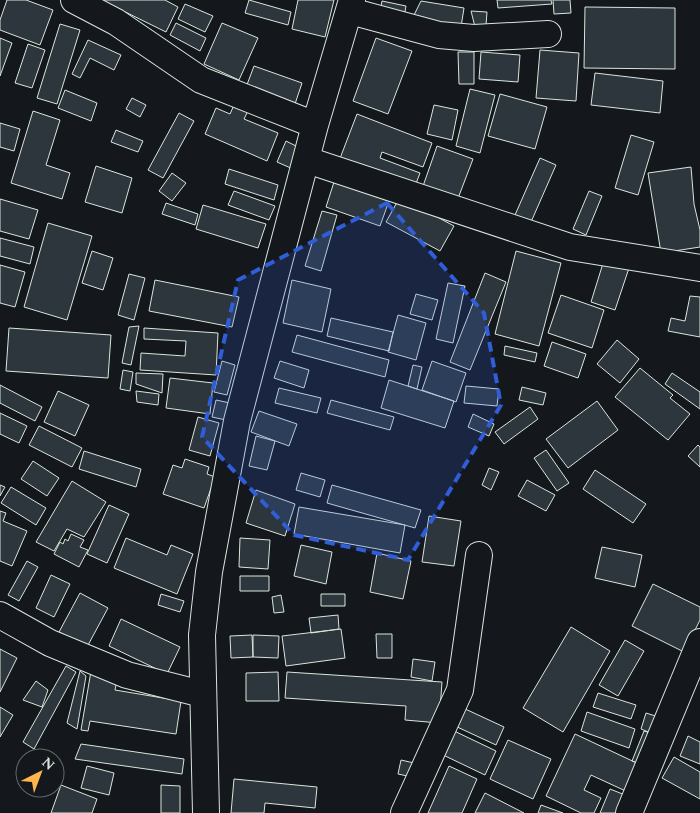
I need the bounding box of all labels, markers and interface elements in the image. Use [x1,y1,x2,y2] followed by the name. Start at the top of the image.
[15,748,65,798] north arrow
[37,752,60,775] text: N

